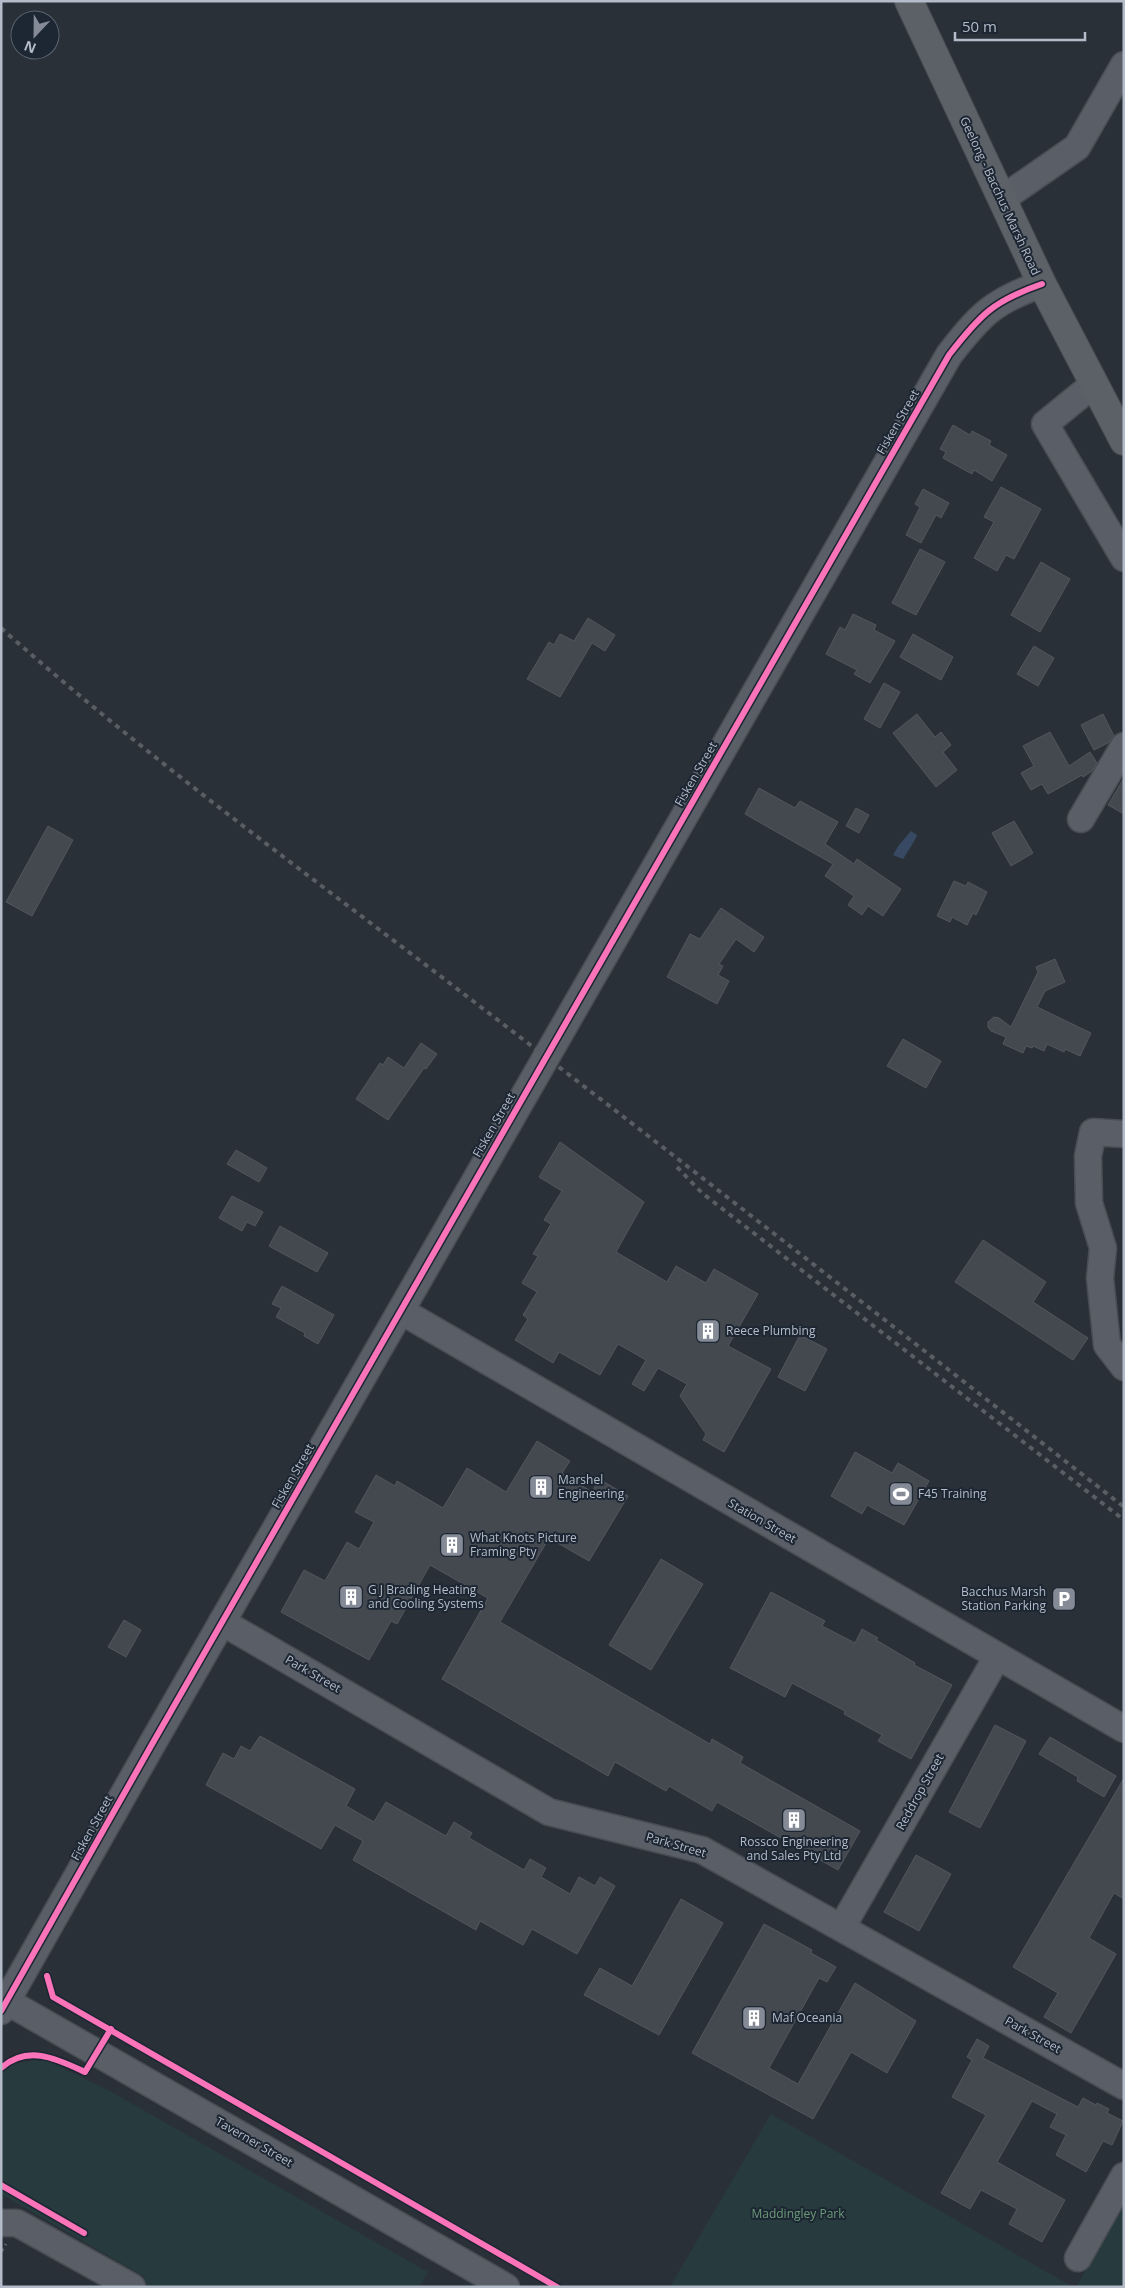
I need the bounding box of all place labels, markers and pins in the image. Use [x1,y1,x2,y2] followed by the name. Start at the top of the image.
[695,1318,721,1344] building icon: Reece Plumbing
[726,1322,816,1339] place label: Reece Plumbing
[558,1471,625,1502] place label: Marshel Engineering
[528,1474,554,1500] building icon: Marshel Engineering
[888,1481,914,1507] sports icon: F45 Training
[918,1485,987,1502] place label: F45 Training
[470,1529,577,1560] place label: What Knots Picture Framing Pty
[439,1532,465,1558] building icon: What Knots Picture Framing Pty
[368,1581,484,1612] place label: G J Brading Heating and Cooling Systems
[961,1583,1046,1614] place label: Bacchus Marsh Station Parking
[338,1584,364,1610] building icon: G J Brading Heating and Cooling Systems
[1051,1586,1077,1612] parking icon: Bacchus Marsh Station Parking
[781,1807,807,1833] building icon: Rossco Engineering and Sales Pty Ltd
[740,1833,849,1864] place label: Rossco Engineering and Sales Pty Ltd
[741,2005,767,2031] building icon: Maf Oceania
[772,2009,842,2026] place label: Maf Oceania

